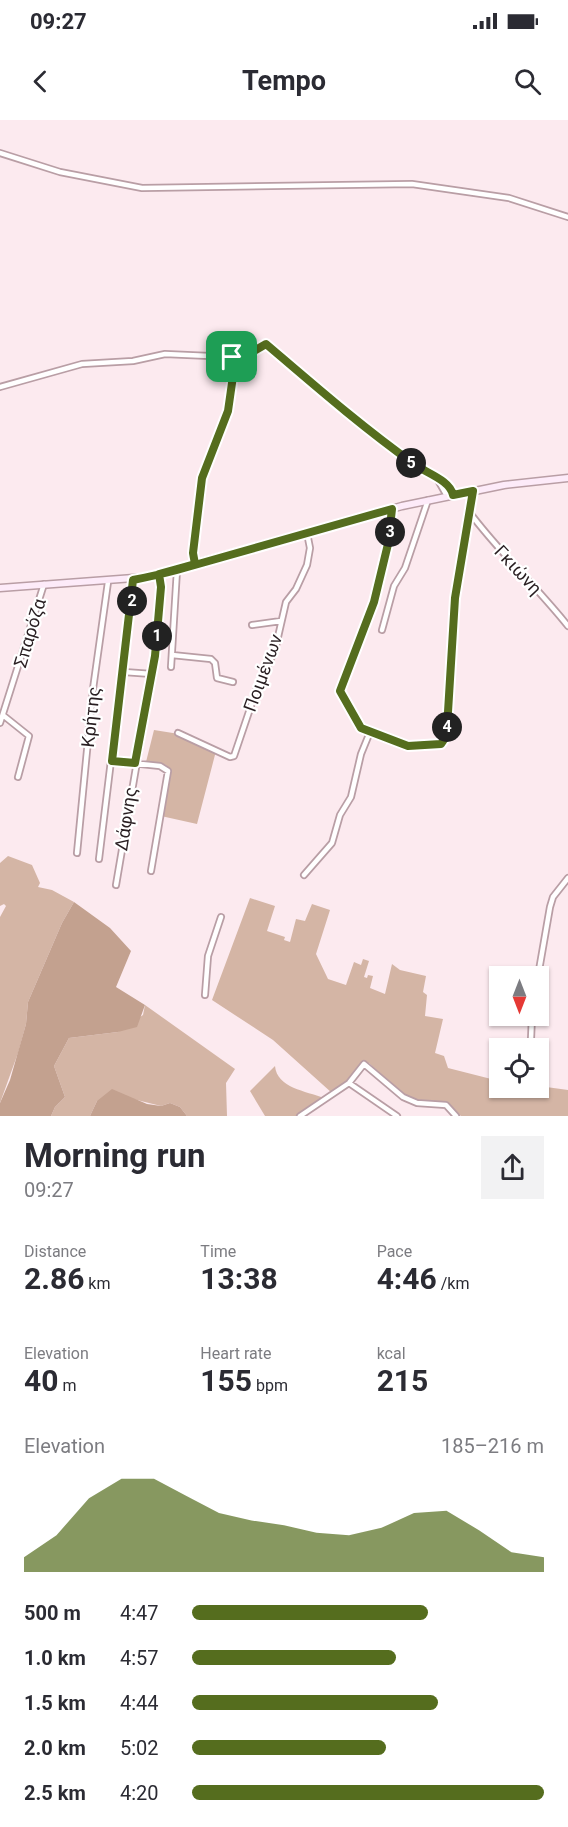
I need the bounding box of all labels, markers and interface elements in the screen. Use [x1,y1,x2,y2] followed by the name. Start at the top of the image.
[30,9,87,34] text: 09:27
[24,65,57,98] icon: back
[242,65,326,97] text: Tempo
[511,65,544,98] icon: search
[206,331,257,382] pin
[215,340,248,373] icon: arrive
[396,448,426,478] pin: 5
[406,453,416,472] text: 5
[375,517,405,547] pin: 3
[385,522,395,541] text: 3
[490,541,546,599] street label: Γκιώνη
[117,586,147,616] pin: 2
[127,591,137,610] text: 2
[9,595,50,670] street label: Σπαρόζα
[142,621,172,651] pin: 1
[152,626,162,645] text: 1
[239,631,286,714] street label: Ποιμένων
[77,686,104,748] street label: Κρήτης
[432,712,462,742] pin: 4
[442,717,452,736] text: 4
[110,786,141,852] street label: Δάφνης
[489,966,549,1026] north arrow
[489,966,549,1098] map controls
[489,1038,549,1098] button: locate
[24,1136,205,1175] text: Morning run
[481,1136,544,1199] button: share
[24,1178,74,1202] text: 09:27
[24,1242,86,1261] text: Distance
[200,1242,236,1261] text: Time
[377,1242,412,1261] text: Pace
[24,1261,84,1296] text: 2.86
[200,1261,278,1296] text: 13:38
[377,1261,437,1296] text: 4:46
[84,1274,110,1293] text: km
[437,1274,469,1293] text: /km
[24,1344,89,1363] text: Elevation
[200,1344,271,1363] text: Heart rate
[377,1344,406,1363] text: kcal
[24,1363,58,1398] text: 40
[200,1363,252,1398] text: 155
[377,1363,428,1398] text: 215
[58,1376,76,1395] text: m
[252,1376,288,1395] text: bpm
[24,1434,105,1458] text: Elevation
[441,1434,544,1458] text: 185–216 m
[24,1601,81,1625] text: 500 m
[120,1601,159,1625] text: 4:47
[24,1646,86,1670] text: 1.0 km
[120,1646,159,1670] text: 4:57
[24,1691,86,1715] text: 1.5 km
[120,1691,159,1715] text: 4:44
[24,1736,86,1760] text: 2.0 km
[120,1736,159,1760] text: 5:02
[24,1781,86,1805] text: 2.5 km
[120,1781,159,1805] text: 4:20

